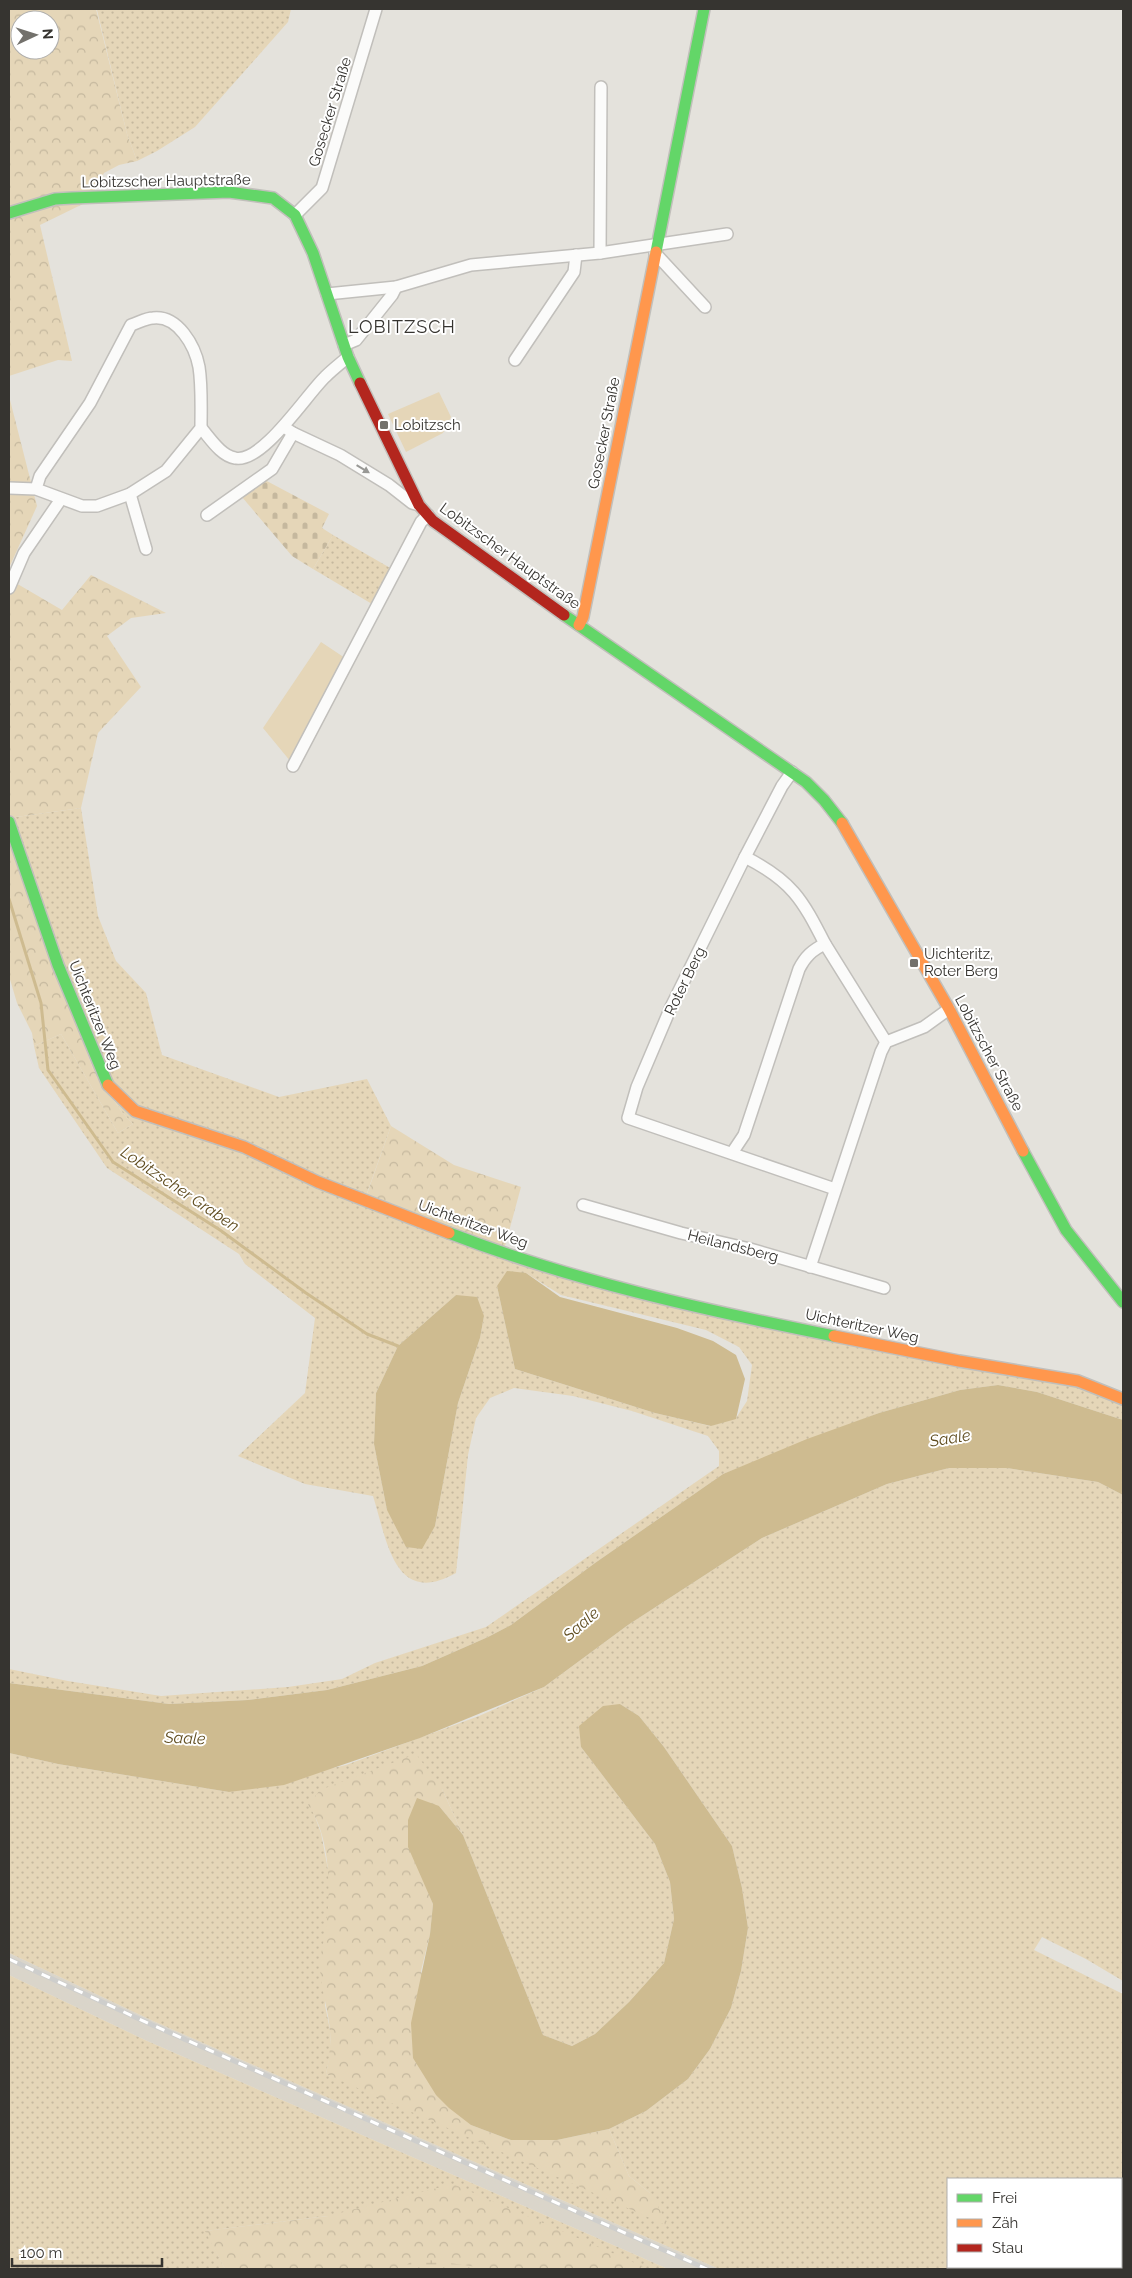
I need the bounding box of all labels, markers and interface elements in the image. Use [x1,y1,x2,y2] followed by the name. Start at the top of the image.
[10,10,60,60] north arrow
[40,28,56,40] text: N
[305,55,355,169] street label: Gosecker Straße
[81,171,251,191] street label: Lobitzscher Hauptstraße
[348,316,456,337] district label: LOBITZSCH
[584,375,624,490] street label: Gosecker Straße
[394,416,461,434] place label: Lobitzsch
[378,419,390,431] marker: Lobitzsch
[356,464,369,473] one-way arrow
[436,499,584,613] street label: Lobitzscher Hauptstraße
[661,944,709,1018] street label: Roter Berg
[924,945,998,980] place label: Uichteritz, Roter Berg
[908,957,920,969] marker: Uichteritz, Roter Berg
[65,958,125,1072] street label: Uichteritzer Weg
[951,992,1027,1114] street label: Lobitzscher Straße
[117,1142,243,1236] water label: Lobitzscher Graben
[416,1196,530,1252] street label: Uichteritzer Weg
[686,1226,780,1266] street label: Heilandsberg
[804,1305,920,1347] street label: Uichteritzer Weg
[927,1425,972,1451] water label: Saale
[558,1603,603,1645] water label: Saale
[163,1728,206,1748] water label: Saale
[947,2178,1122,2268] legend
[992,2189,1017,2207] text: Frei
[992,2214,1018,2232] text: Zäh
[12,2236,162,2268] scale bar
[992,2239,1023,2257] text: Stau
[20,2244,62,2262] text: 100 m

